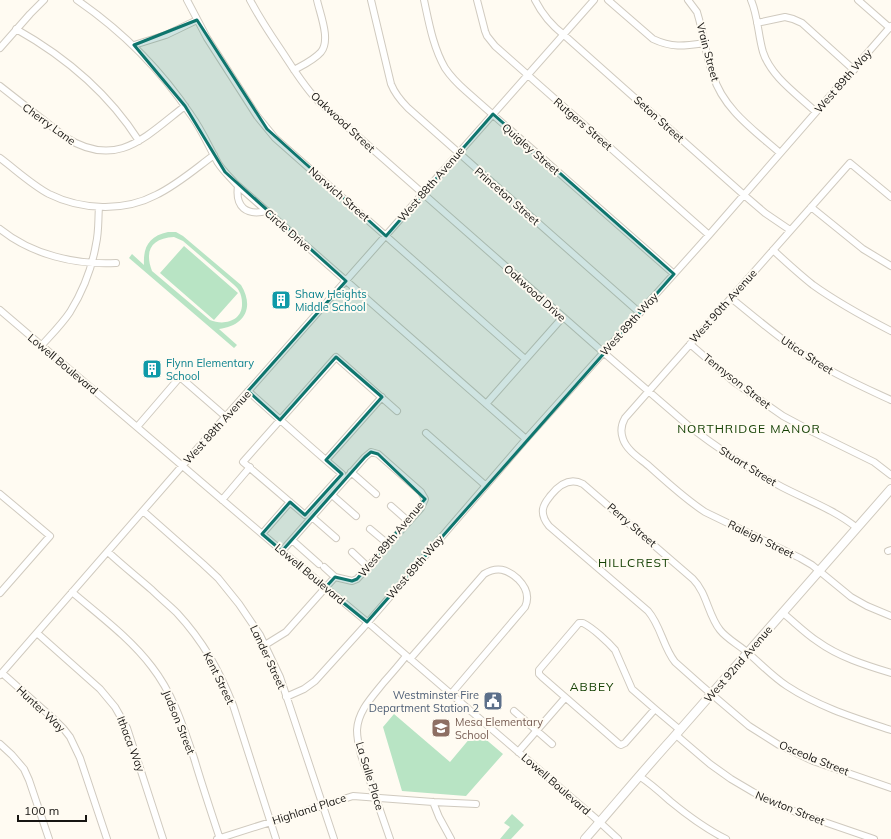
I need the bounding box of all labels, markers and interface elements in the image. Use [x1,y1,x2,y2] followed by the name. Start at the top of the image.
[693,21,723,83] street label: Vrain Street
[811,46,875,116] street label: West 89th Way
[308,89,378,155] street label: Oakwood Street
[631,93,687,145] street label: Seton Street
[551,95,615,153] street label: Rutgers Street
[20,100,78,148] street label: Cherry Lane
[499,120,563,178] street label: Quigley Street
[395,144,467,224] street label: West 88th Avenue
[306,164,372,224] street label: Norwich Street
[472,164,542,228] street label: Princeton Street
[262,206,314,254] street label: Circle Drive
[501,261,569,325] street label: Oakwood Drive
[686,266,760,346] street label: West 90th Avenue
[295,287,367,314] place label: Shaw Heights Middle School
[270,289,292,311] building icon: Shaw Heights Middle School
[597,289,661,358] street label: West 89th Way
[25,331,101,397] street label: Lowell Boulevard
[778,333,836,377] street label: Utica Street
[700,350,774,412] street label: Tennyson Street
[166,356,254,383] place label: Flynn Elementary School
[141,358,163,380] building icon: Flynn Elementary School
[180,387,254,467] street label: West 88th Avenue
[677,421,821,436] district label: NORTHRIDGE MANOR
[717,443,779,489] street label: Stuart Street
[355,498,427,580] street label: West 89th Avenue
[605,500,659,550] street label: Perry Street
[726,517,796,561] street label: Raleigh Street
[383,532,447,602] street label: West 89th Way
[272,541,348,607] street label: Lowell Boulevard
[598,555,670,570] district label: HILLCREST
[247,623,289,691] street label: Lander Street
[701,623,775,705] street label: West 92nd Avenue
[200,650,238,707] street label: Kent Street
[570,679,614,694] district label: ABBEY
[14,683,69,735] street label: Hunter Way
[160,688,198,756] street label: Judson Street
[369,688,479,715] place label: Westminster Fire Department Station 2
[482,690,504,712] public building icon: Westminster Fire Department Station 2
[114,714,148,774] street label: Ithaca Way
[455,715,543,742] place label: Mesa Elementary School
[430,717,452,739] school or university icon: Mesa Elementary School
[777,738,851,778] street label: Osceola Street
[353,740,387,812] street label: La Salle Place
[519,750,593,818] street label: Lowell Boulevard
[753,788,827,828] street label: Newton Street
[270,790,348,828] street label: Highland Place
[18,797,86,823] scale bar
[24,803,59,818] text: 100 m

